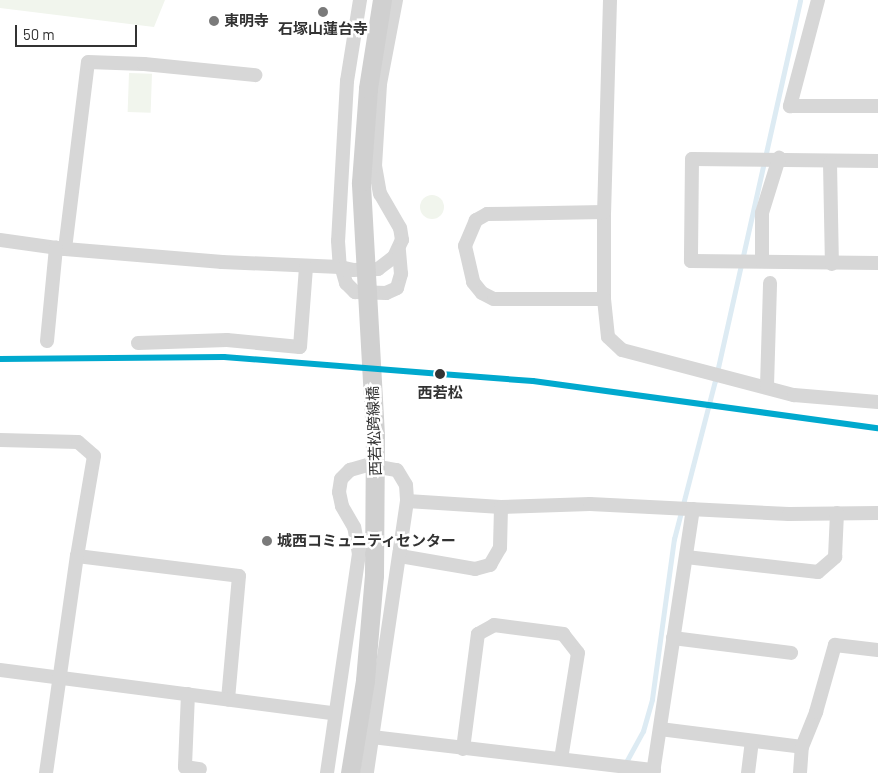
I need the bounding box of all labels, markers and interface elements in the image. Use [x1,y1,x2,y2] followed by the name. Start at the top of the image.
[317,6,329,18] marker: 石塚山蓮台寺
[224,12,269,30] place label: 東明寺
[18,15,140,47] scale bar
[208,15,220,27] marker: 東明寺
[278,20,368,38] place label: 石塚山蓮台寺
[23,25,55,43] text: 50 m
[432,366,448,382] marker: 西若松
[418,384,462,402] place label: 西若松
[363,386,385,476] street label: 西若松跨線橋
[277,532,457,550] place label: 城西コミュニティセンター
[261,535,273,547] marker: 城西コミュニティセンター

